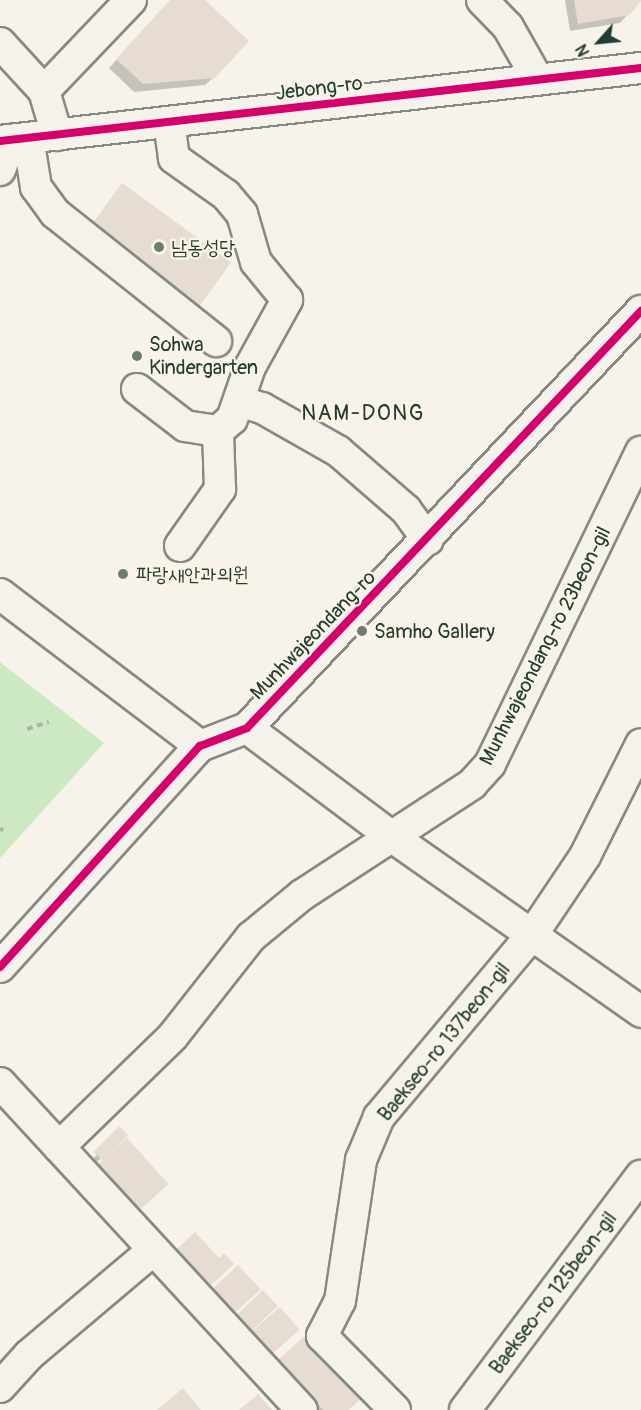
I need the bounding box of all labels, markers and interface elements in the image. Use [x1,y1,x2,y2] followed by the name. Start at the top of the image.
[569,12,629,72] north arrow
[572,41,594,60] text: N
[274,71,364,105] street label: Jebong-ro
[171,235,235,259] place label: 남동성당
[152,240,166,254] marker: 남동성당
[149,332,258,379] place label: Sohwa Kindergarten
[130,349,144,363] marker: Sohwa Kindergarten
[301,401,425,427] district label: NAM-DONG
[474,523,616,769] street label: Munhwajeondang-ro 23beon-gil
[136,562,249,586] place label: 파랑새안과의원
[114,565,132,583] marker: 파랑새안과의원
[245,565,381,705] street label: Munhwajeondang-ro
[374,619,495,643] place label: Samho Gallery
[355,624,369,638] marker: Samho Gallery
[373,958,515,1126] street label: Baekseo-ro 137beon-gil
[484,1207,622,1379] street label: Baekseo-ro 125beon-gil

